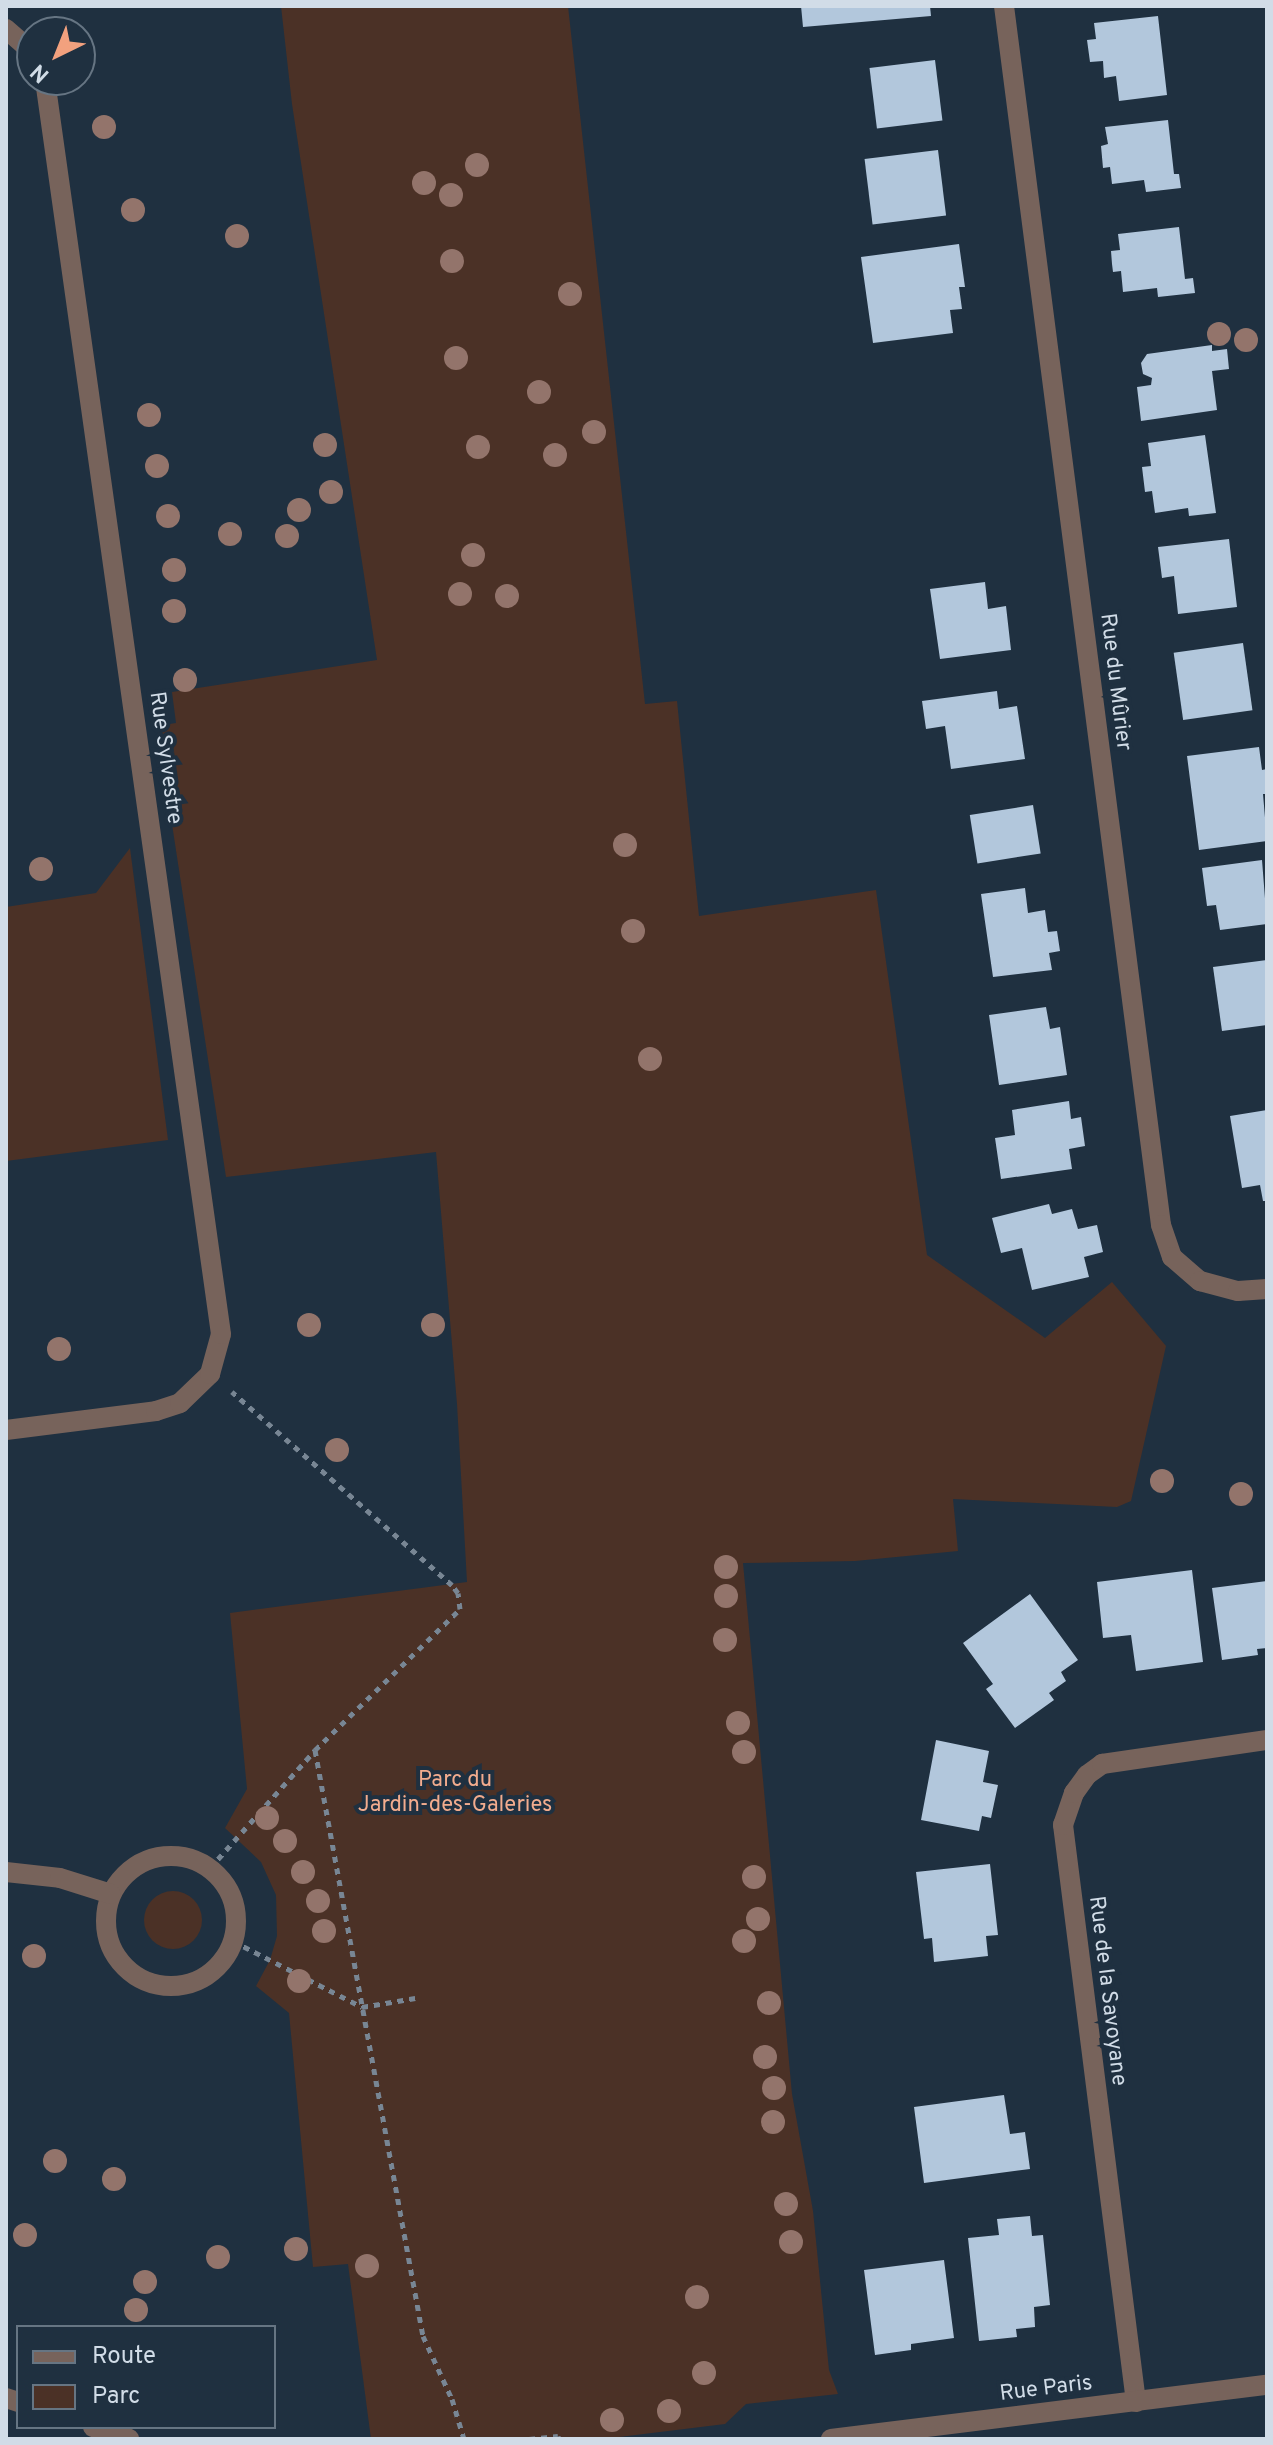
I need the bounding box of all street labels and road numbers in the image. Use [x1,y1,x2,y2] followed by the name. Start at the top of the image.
[1093,612,1137,752] street label: Rue du Mûrier
[143,690,187,826] street label: Rue Sylvestre
[1082,1895,1132,2087] street label: Rue de la Savoyane
[998,2370,1094,2408] street label: Rue Paris

